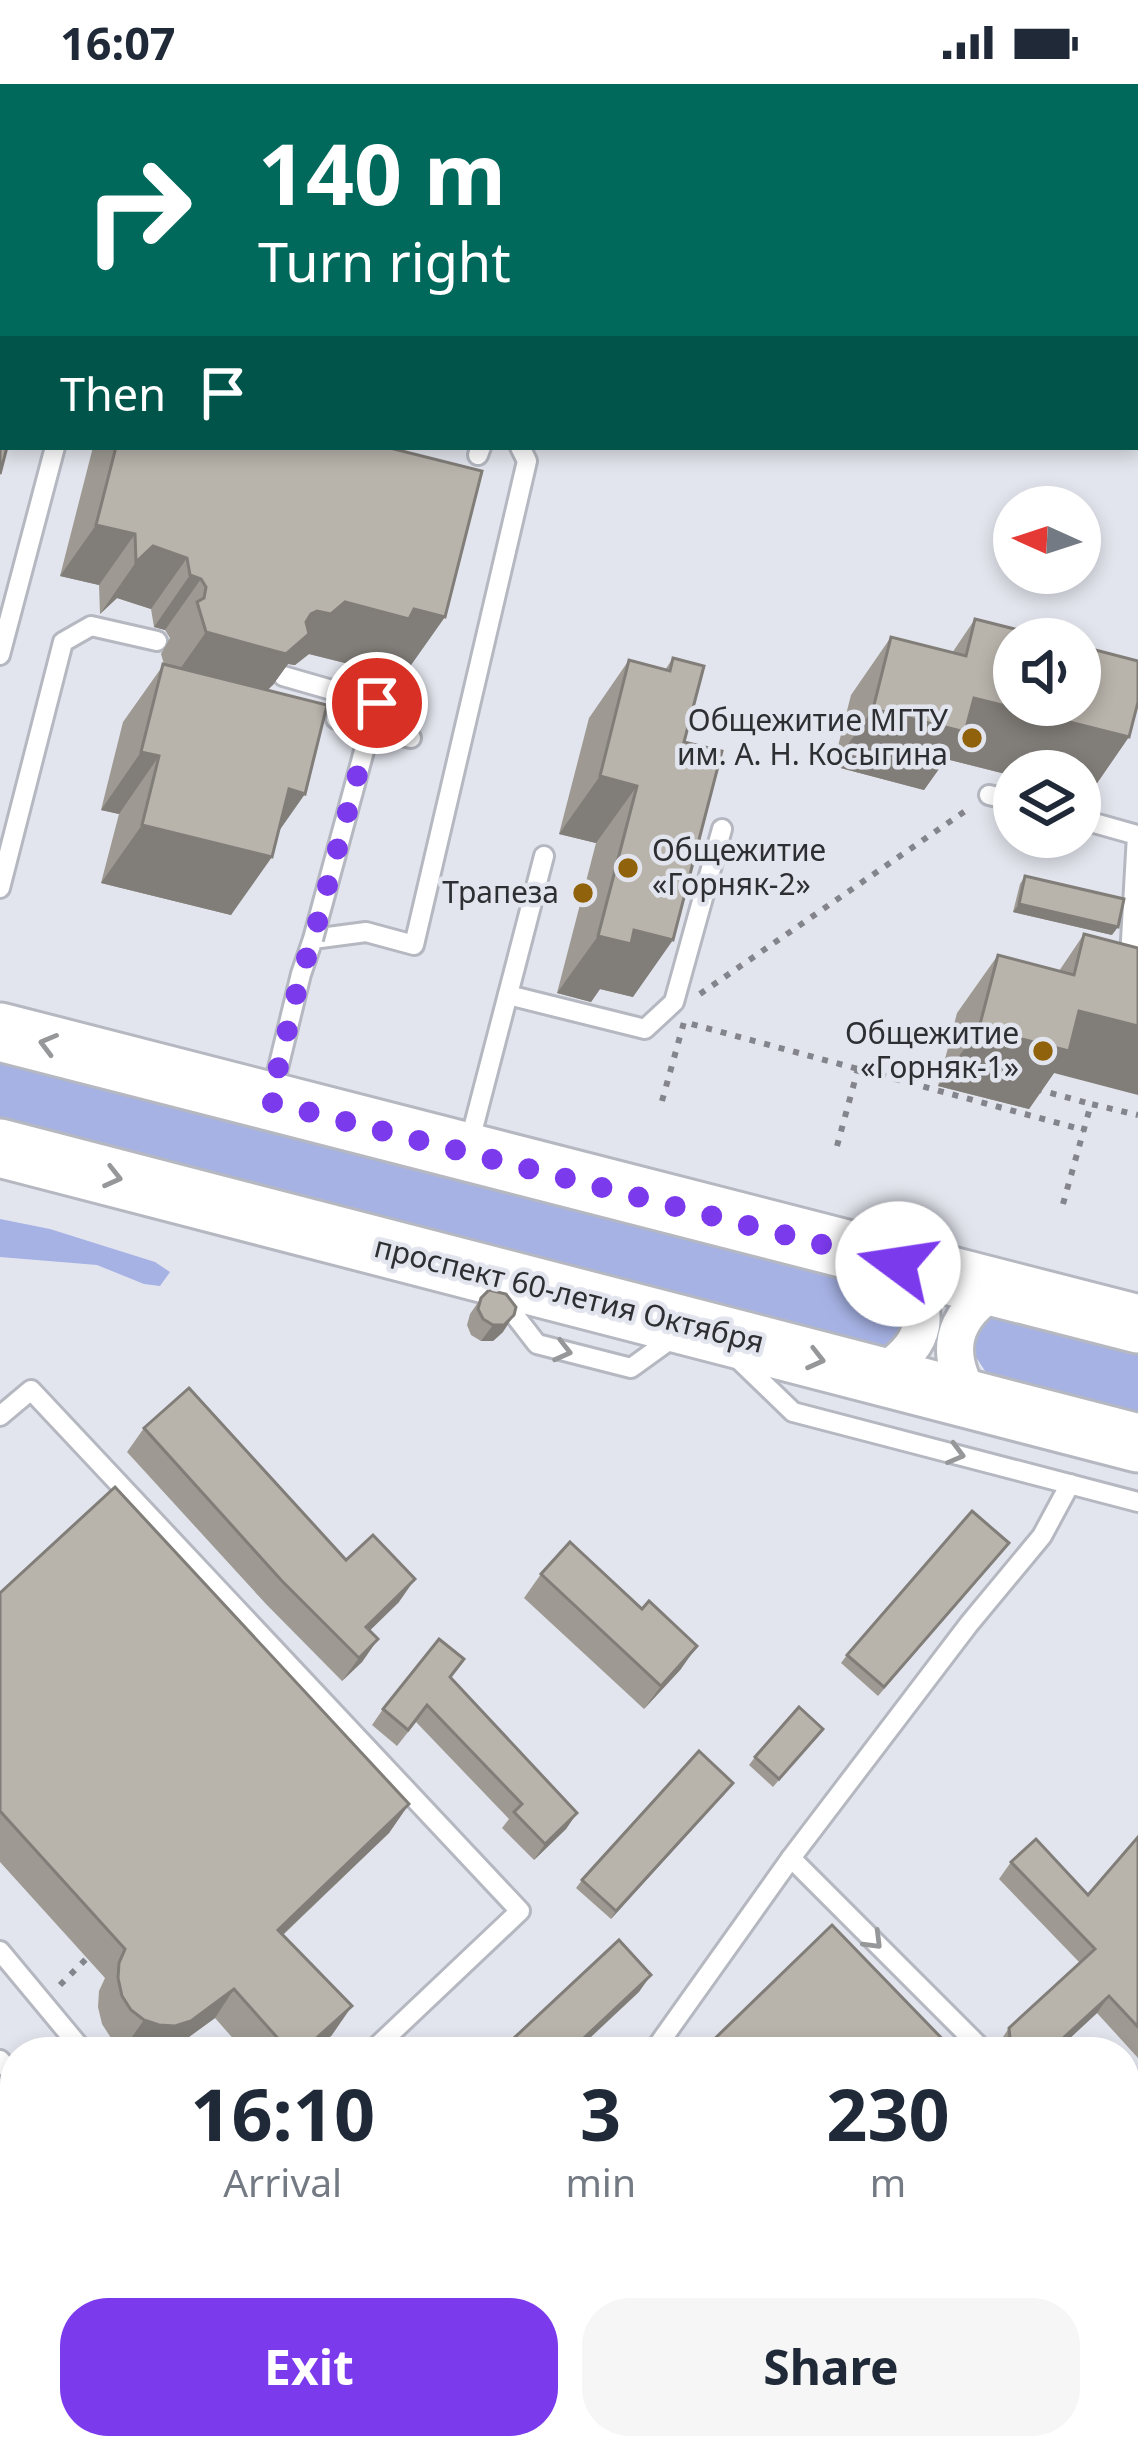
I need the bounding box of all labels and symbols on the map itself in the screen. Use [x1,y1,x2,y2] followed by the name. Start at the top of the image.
[993,486,1101,594] north arrow
[326,652,428,754] pin
[677,699,949,774] place label: Общежитие МГТУ им. А. Н. Косыгина
[959,725,985,751] marker: Общежитие МГТУ им. А. Н. Косыгина
[652,829,826,904] place label: Общежитие «Горняк-2»
[615,855,641,881] marker: Общежитие «Горняк-2»
[442,871,559,912] place label: Трапеза
[570,880,596,906] marker: Трапеза
[845,1012,1019,1087] place label: Общежитие «Горняк-1»
[39,1034,59,1059] one-way arrow
[1030,1038,1056,1064] marker: Общежитие «Горняк-1»
[103,1163,123,1188] one-way arrow
[835,1201,961,1327] position arrow
[370,1225,768,1362] street label: проспект 60-летия Октября
[552,1337,572,1362] one-way arrow
[806,1344,826,1369] one-way arrow
[945,1440,966,1465] one-way arrow
[860,1927,882,1949] one-way arrow

